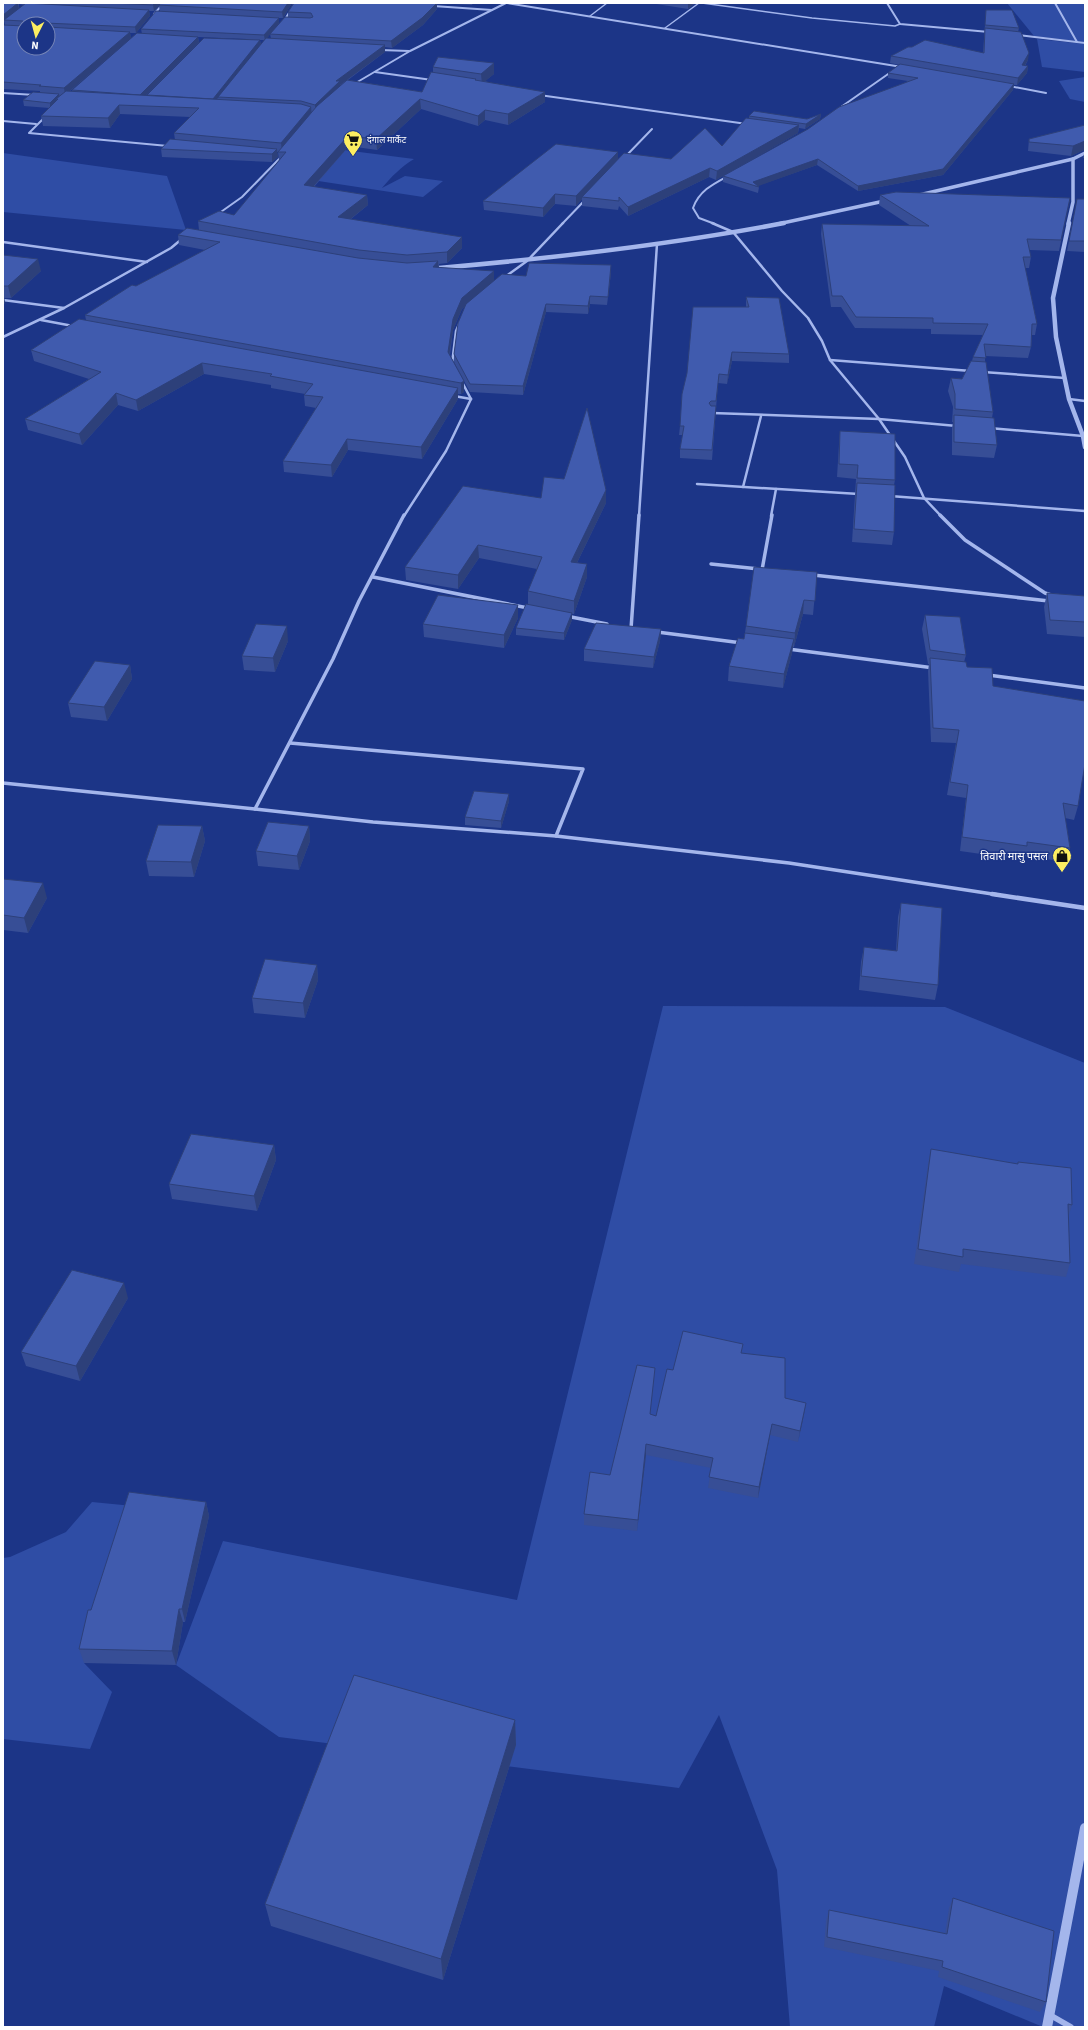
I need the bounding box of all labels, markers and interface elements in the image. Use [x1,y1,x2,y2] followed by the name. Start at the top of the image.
[16,16,56,56] north arrow
[31,38,39,53] text: N
[342,129,364,157] supermarket icon: दंगाल मार्केट
[367,134,407,147] place label: दंगाल मार्केट
[1051,845,1073,873] shop icon: तिवारी मासु पसल
[980,849,1049,864] place label: तिवारी मासु पसल

